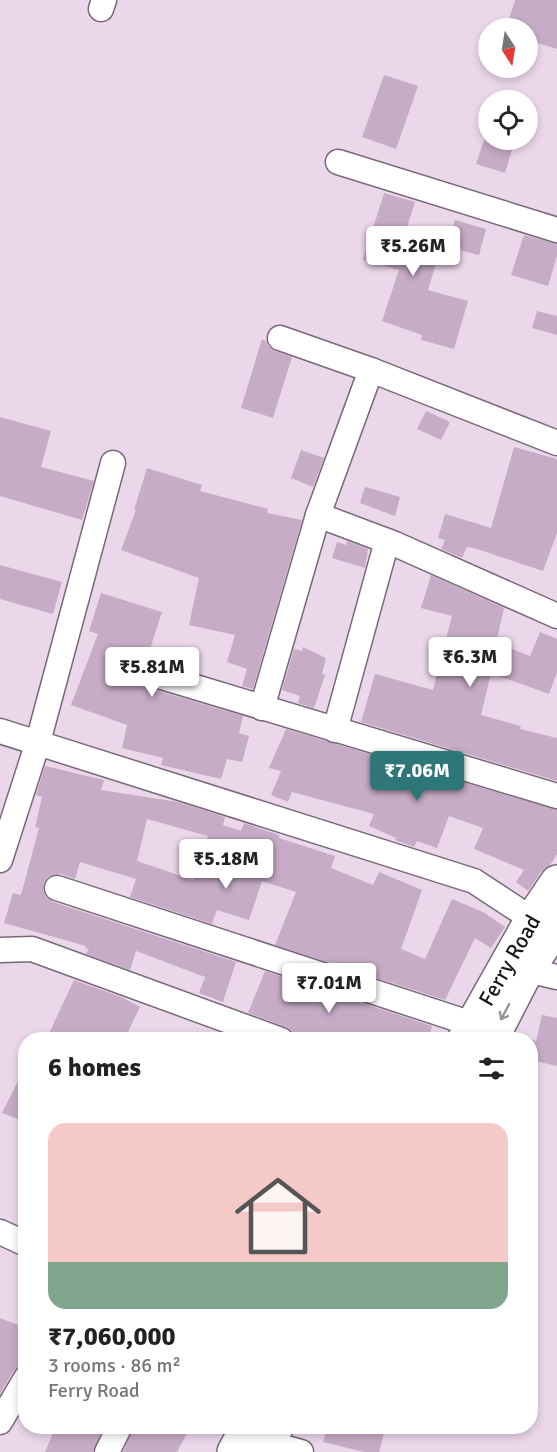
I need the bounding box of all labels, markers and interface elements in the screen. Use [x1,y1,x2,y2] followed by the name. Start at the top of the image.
[478,18,538,78] north arrow
[478,18,538,150] map controls
[478,90,538,150] button: locate
[364,226,462,277] pin: ₹5.26M
[380,233,446,258] text: ₹5.26M
[428,637,512,688] pin: ₹6.3M
[443,644,497,669] text: ₹6.3M
[103,647,201,698] pin: ₹5.81M
[119,654,185,679] text: ₹5.81M
[368,751,466,802] pin: ₹7.06M
[384,758,450,783] text: ₹7.06M
[177,839,275,890] pin: ₹5.18M
[193,846,259,871] text: ₹5.18M
[473,910,546,1011] street label: Ferry Road
[280,963,378,1014] pin: ₹7.01M
[296,970,362,995] text: ₹7.01M
[499,1003,511,1020] one-way arrow
[48,1052,141,1084] text: 6 homes
[475,1052,508,1085] icon: filters
[224,1162,332,1270] icon: home
[48,1321,176,1353] text: ₹7,060,000
[48,1353,181,1378] text: 3 rooms · 86 m²
[48,1378,140,1403] text: Ferry Road

